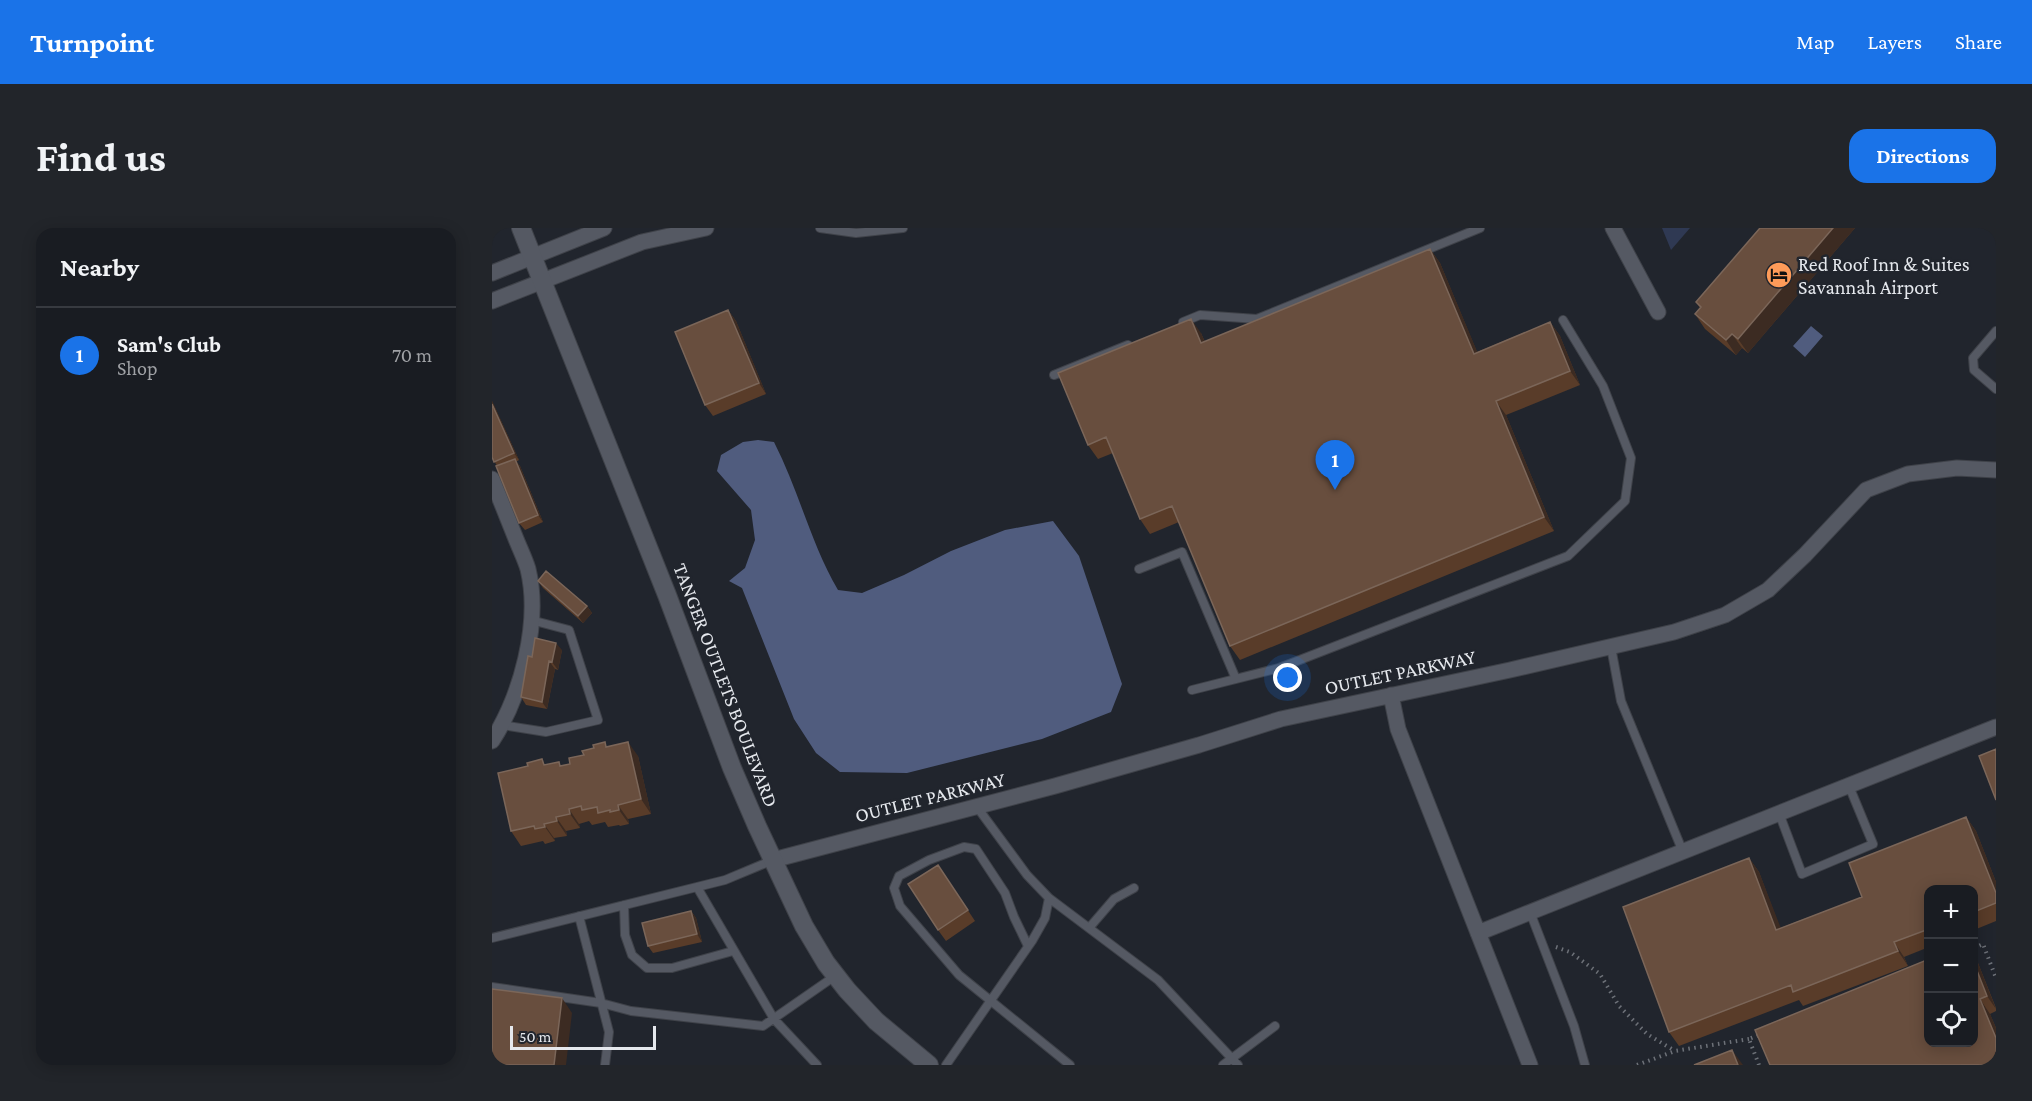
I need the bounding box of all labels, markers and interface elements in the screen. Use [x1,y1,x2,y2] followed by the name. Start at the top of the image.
[30,27,154,58] text: Turnpoint
[1796,30,1835,54] text: Map
[1868,30,1922,54] text: Layers
[1955,30,2002,54] text: Share
[1849,129,1996,183] button: Directions
[36,133,166,180] text: Find us
[60,253,139,282] text: Nearby
[1798,253,1970,299] place label: Red Roof Inn & Suites Savannah Airport
[1764,260,1794,290] hotel icon: Red Roof Inn & Suites Savannah Airport
[117,332,221,357] text: Sam's Club
[76,344,83,366] text: 1
[392,344,432,366] text: 70 m
[117,357,158,379] text: Shop
[1316,440,1354,490] pin: 1
[669,560,783,810] street label: TANGER OUTLETS BOULEVARD
[1322,645,1478,699] street label: OUTLET PARKWAY
[1273,663,1302,692] your location
[853,768,1008,826] street label: OUTLET PARKWAY
[1924,885,1978,1047] map controls
[1924,885,1978,939] button: +
[1924,939,1978,993] button: −
[1924,993,1978,1047] button: locate
[510,1023,656,1050] scale bar
[519,1028,551,1045] text: 50 m

